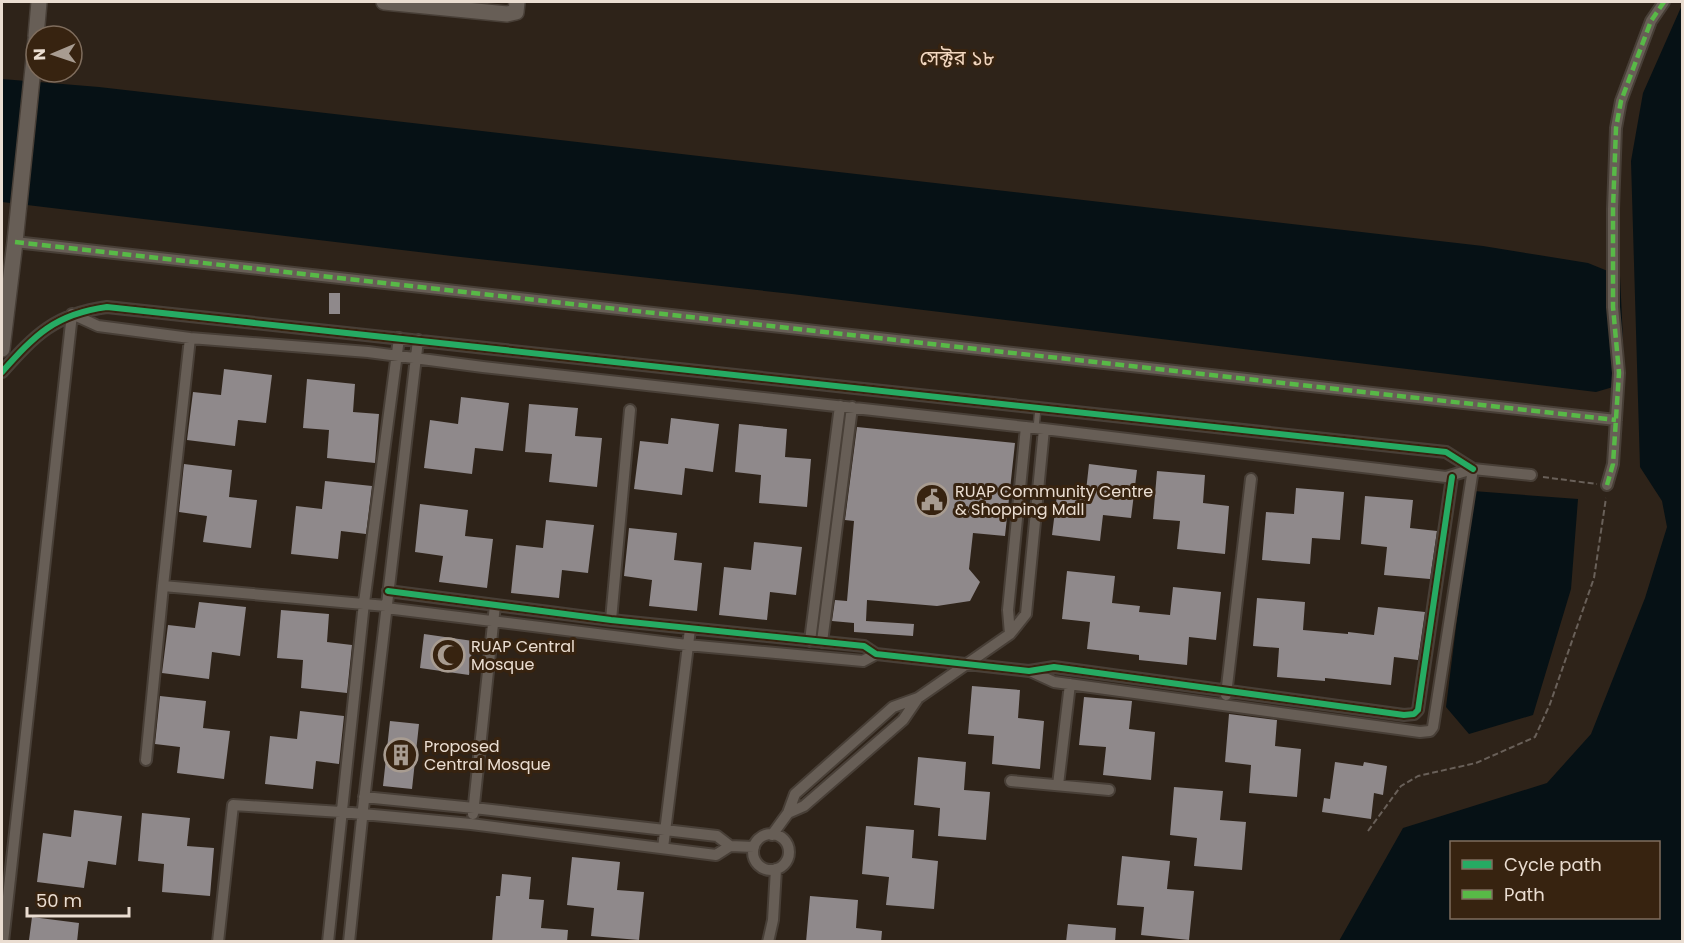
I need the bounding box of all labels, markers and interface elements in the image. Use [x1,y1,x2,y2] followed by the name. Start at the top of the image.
[24,24,84,84] north arrow
[919,44,995,72] district label: সেক্টর ১৮
[28,48,51,61] text: N
[955,480,1153,521] place label: RUAP Community Centre & Shopping Mall
[914,482,950,518] public building icon: RUAP Community Centre & Shopping Mall
[471,635,575,676] place label: RUAP Central Mosque
[430,637,466,673] mosque icon: RUAP Central Mosque
[424,735,551,776] place label: Proposed Central Mosque
[383,737,419,773] building icon: Proposed Central Mosque
[1450,841,1660,919] legend
[1504,852,1602,877] text: Cycle path
[27,880,129,918] scale bar
[1504,882,1545,907] text: Path
[36,888,82,913] text: 50 m

